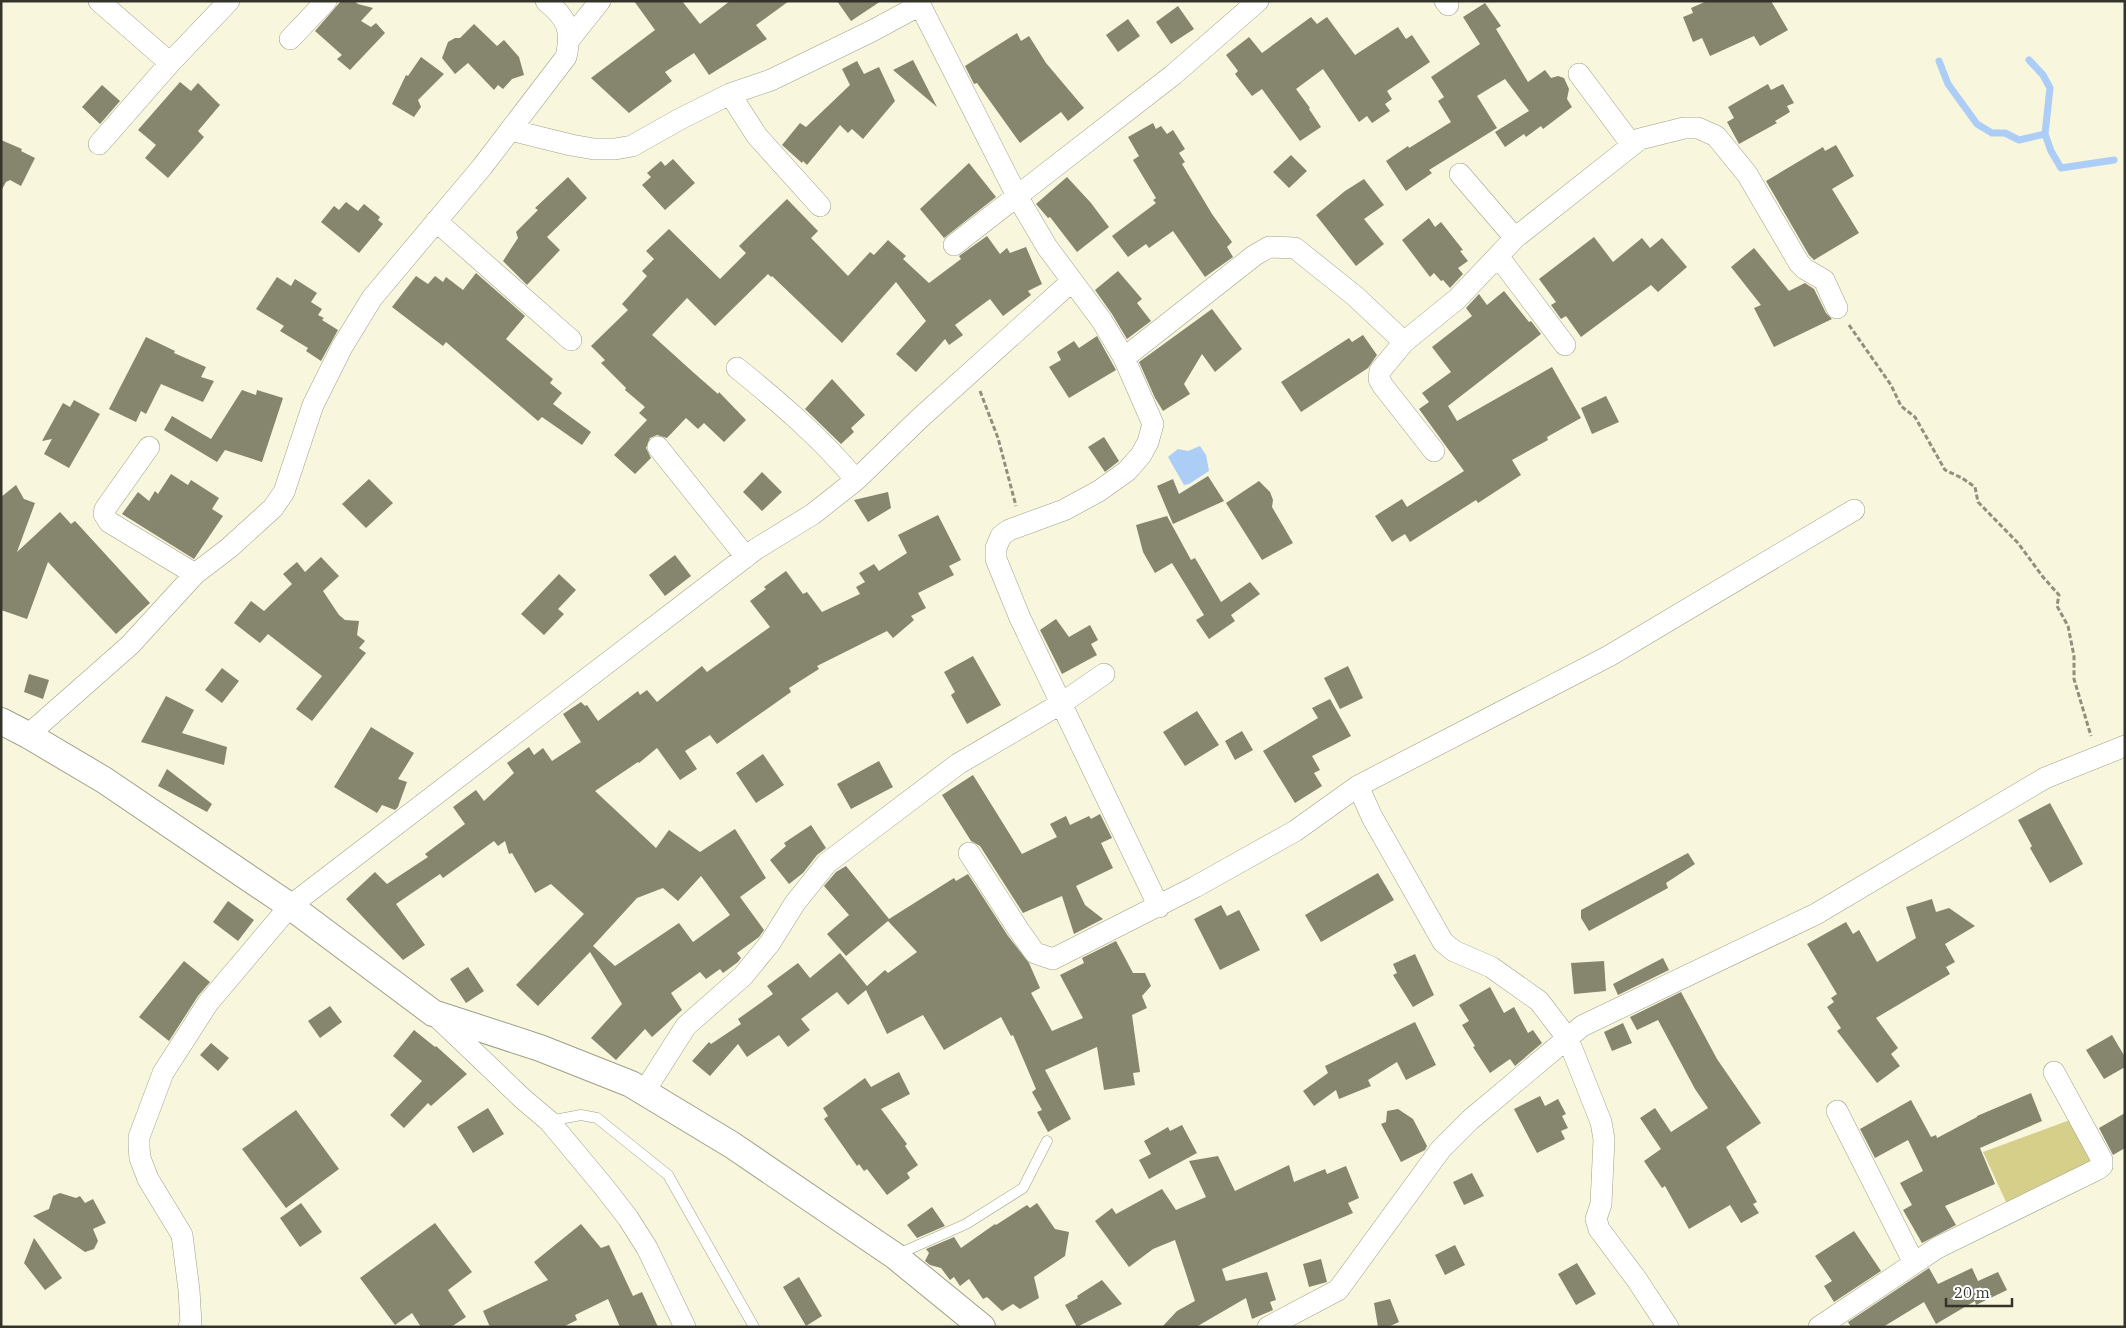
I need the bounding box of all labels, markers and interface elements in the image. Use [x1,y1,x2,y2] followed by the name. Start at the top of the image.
[1946,1276,2012,1308] scale bar
[1954,1283,1990,1302] text: 20 m

